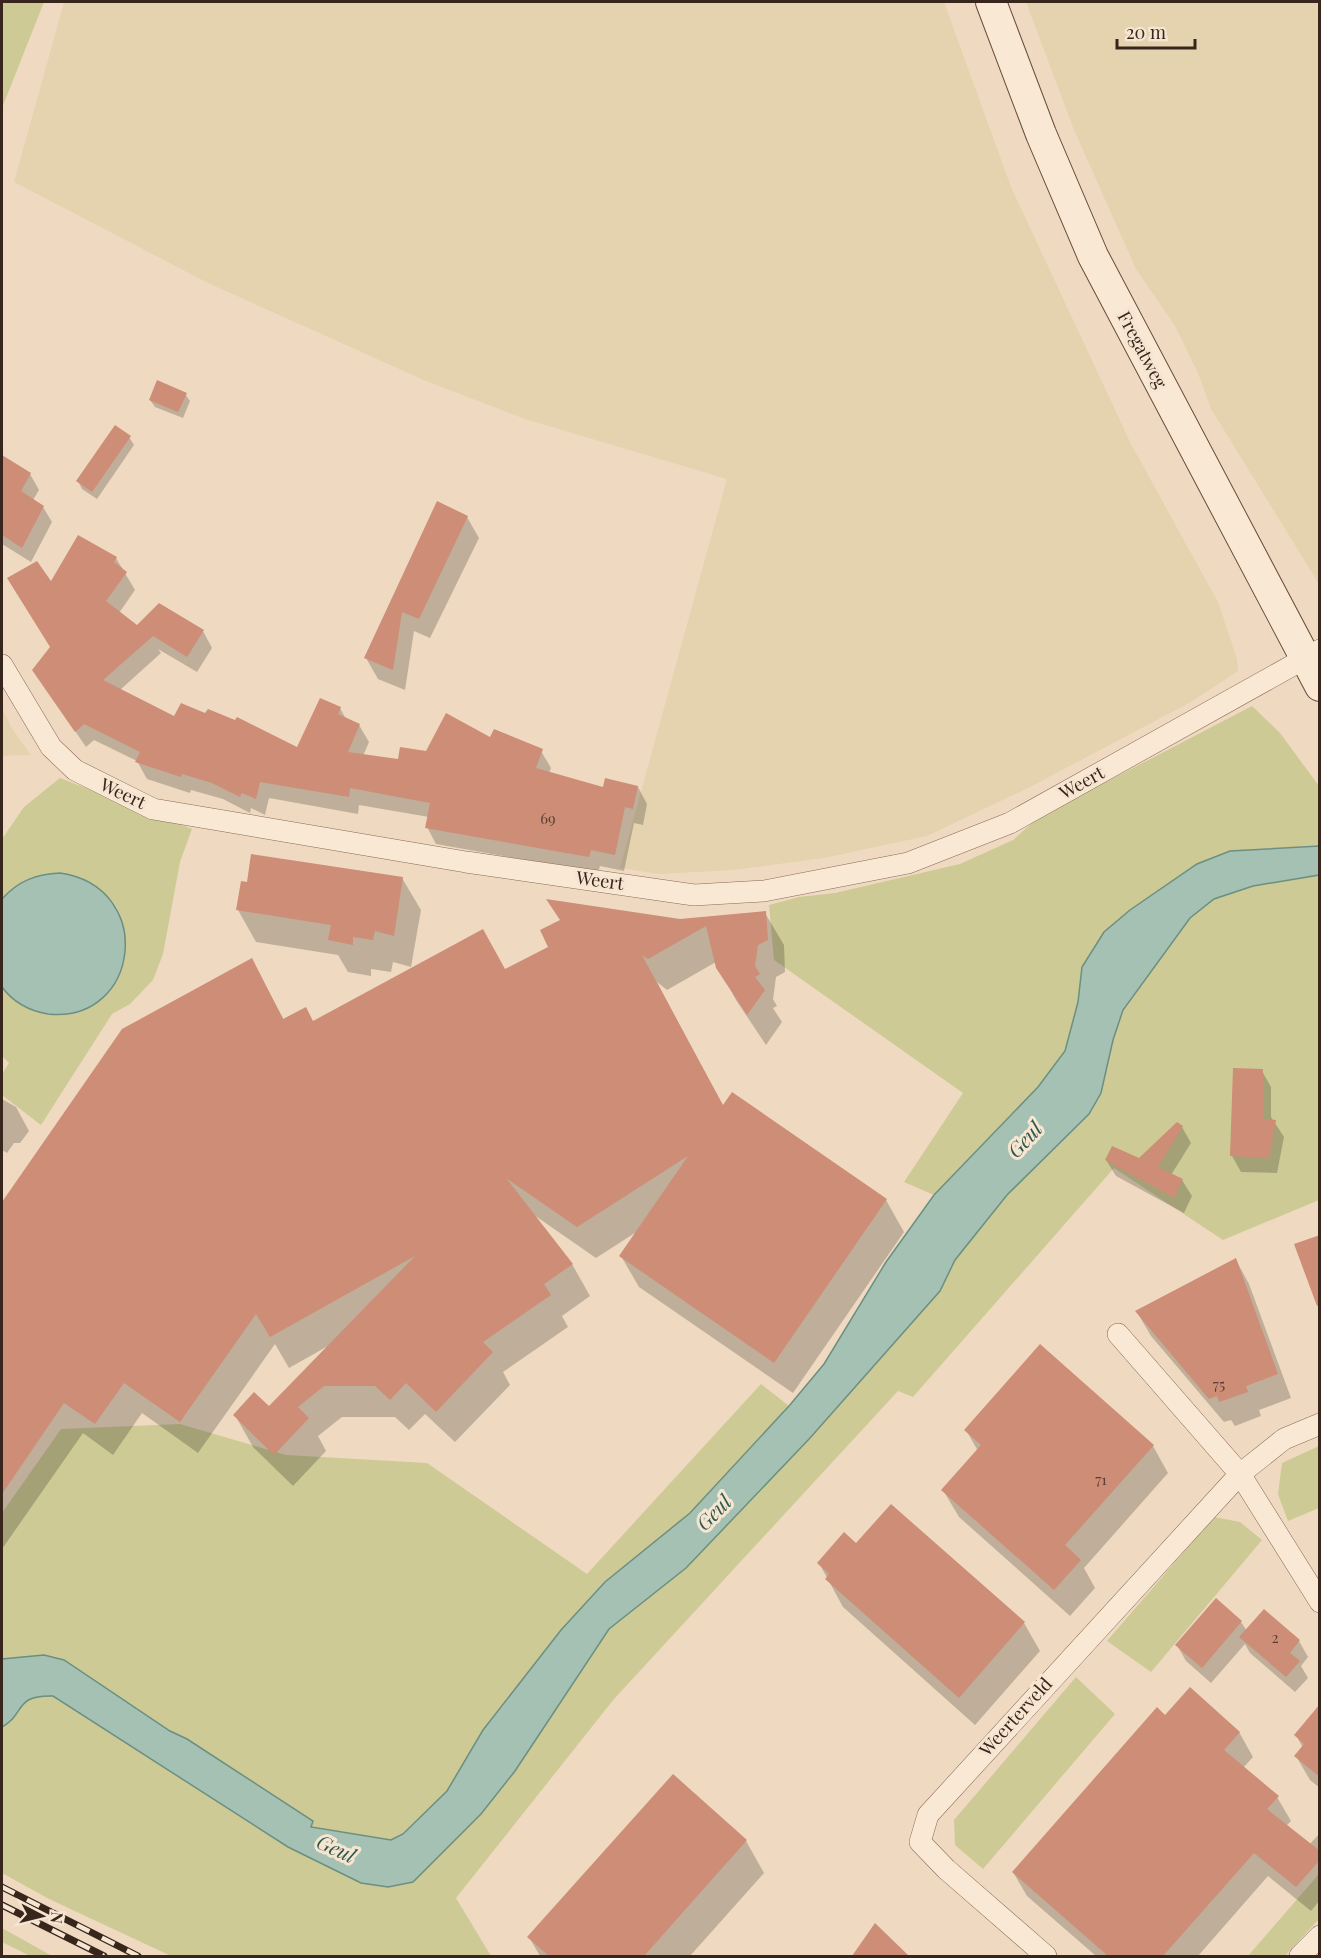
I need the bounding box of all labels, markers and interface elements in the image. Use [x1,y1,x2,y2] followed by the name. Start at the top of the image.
[1117,12,1195,50] scale bar
[1126,20,1166,44] text: 20 m
[1113,307,1173,393] street label: Fregatweg
[1054,760,1109,805] street label: Weert
[96,772,151,814] street label: Weert
[540,808,556,828] house number: 69
[574,865,626,895] street label: Weert
[1001,1114,1048,1163] water label: Geul
[1213,1374,1225,1394] house number: 75
[1095,1469,1107,1489] house number: 71
[689,1487,737,1536] water label: Geul
[1271,1627,1279,1647] house number: 2
[973,1672,1057,1761] street label: Weerterveld
[313,1827,362,1869] water label: Geul
[12,1886,72,1946] north arrow
[46,1911,69,1925] text: N

